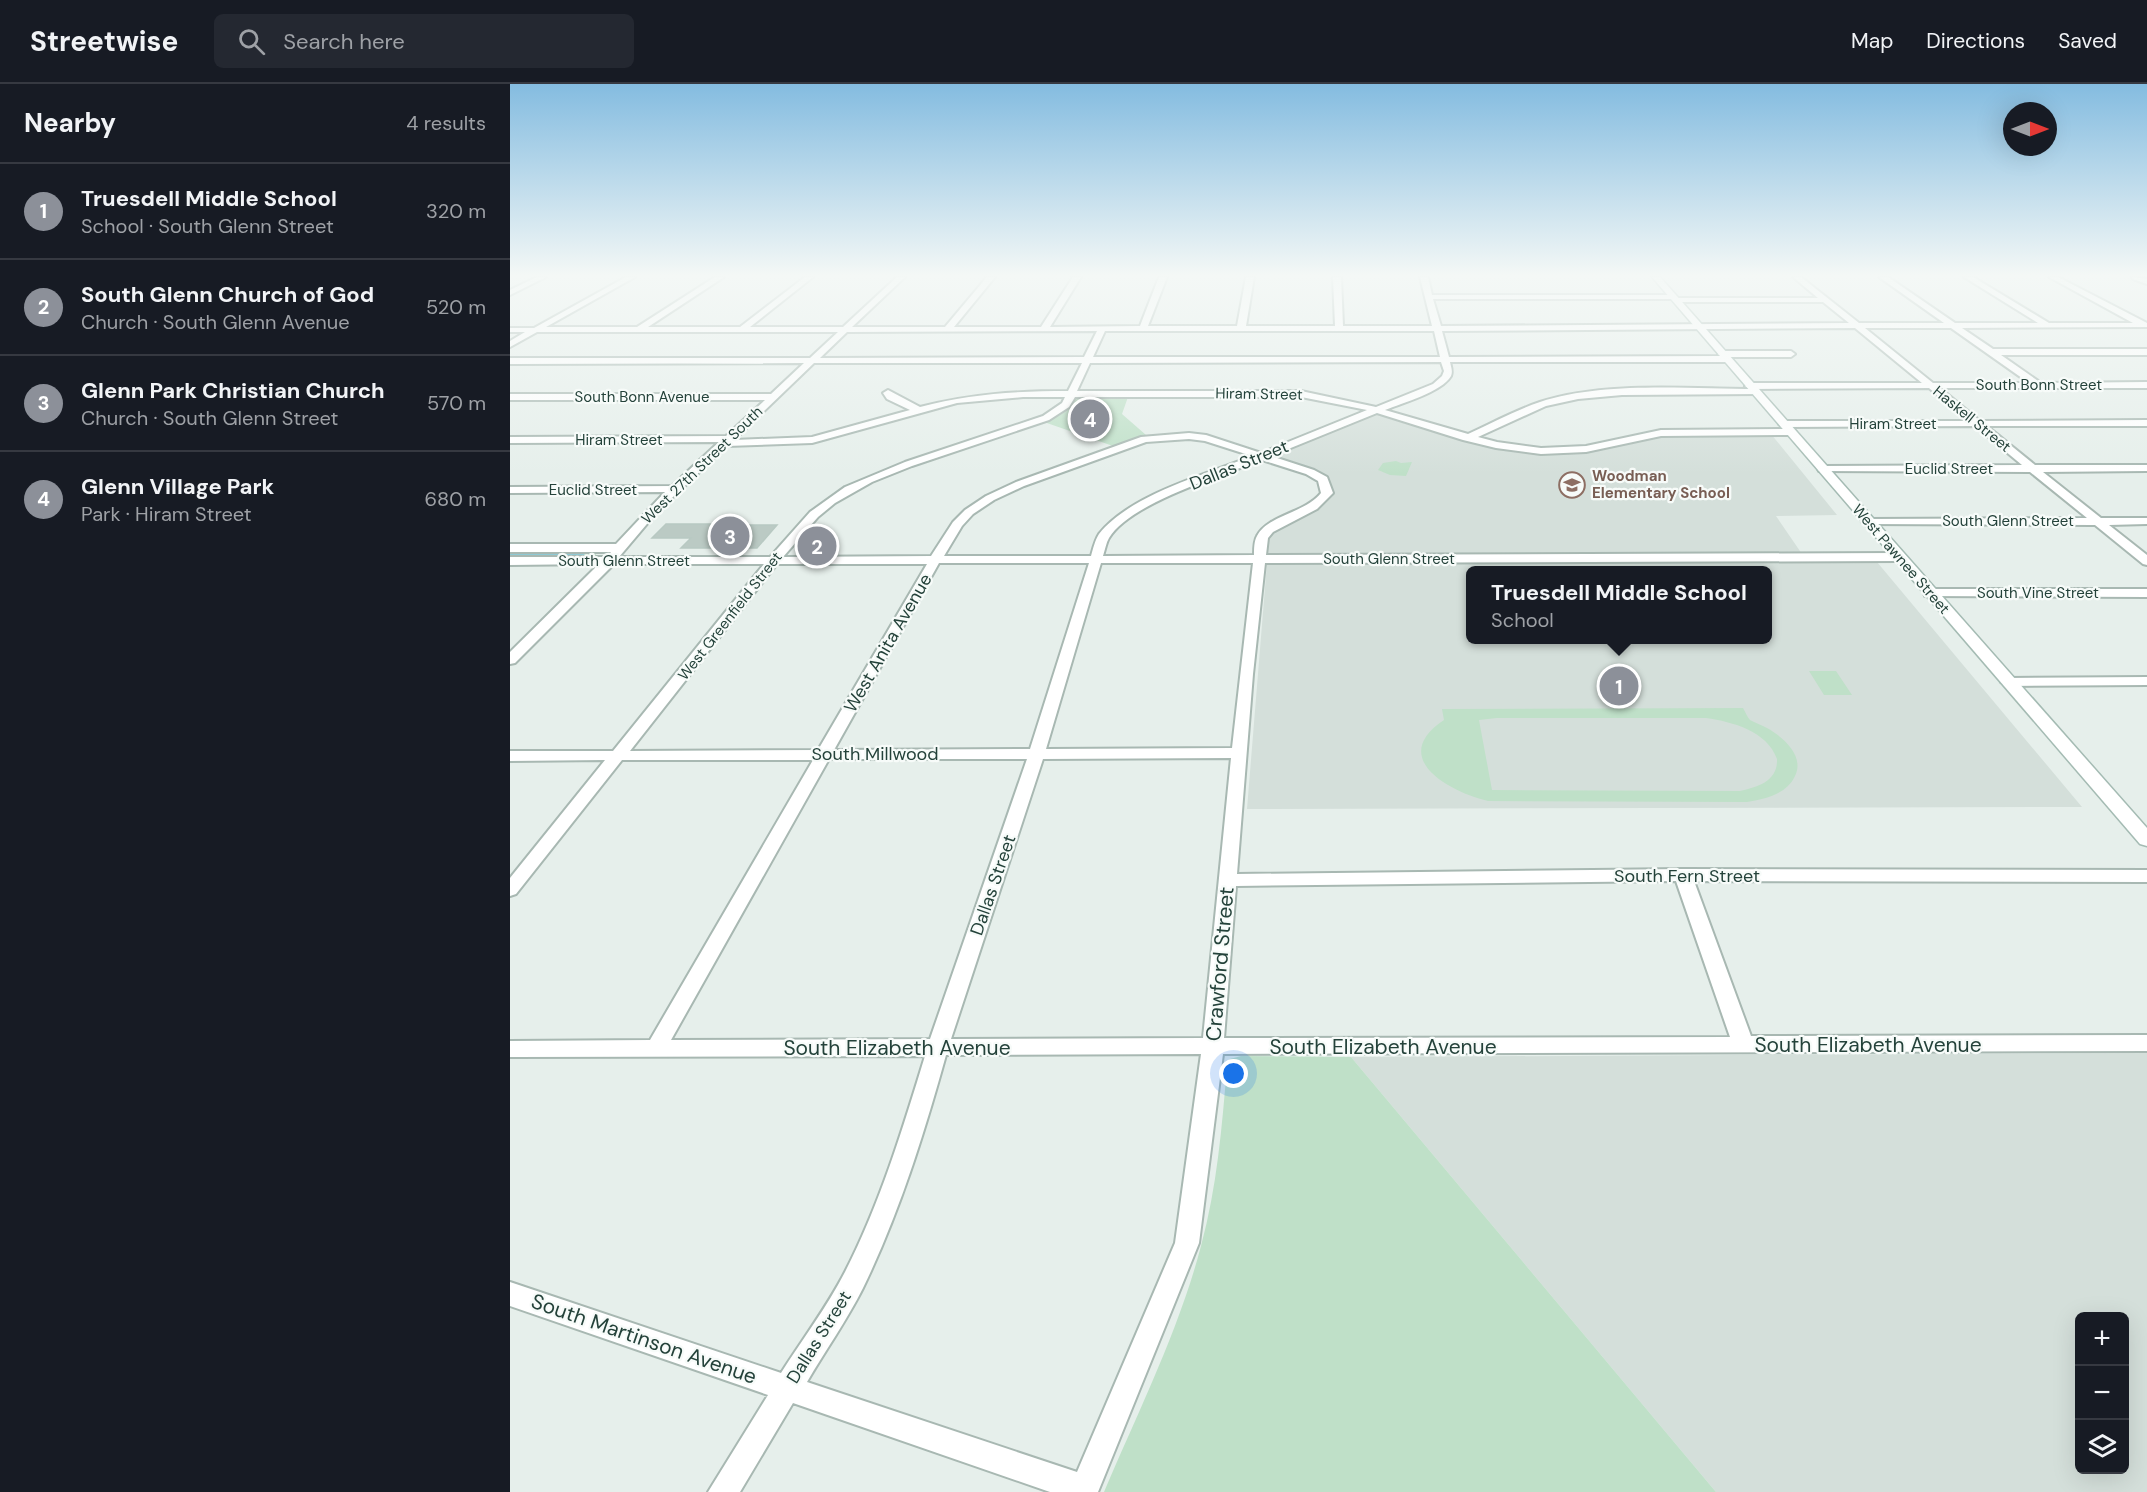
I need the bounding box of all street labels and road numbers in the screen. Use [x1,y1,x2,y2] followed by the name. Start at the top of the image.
[1976,375,2102,395] street label: South Bonn Street
[1929,381,2015,457] street label: Haskell Street
[1215,383,1303,405] street label: Hiram Street
[575,387,709,407] street label: South Bonn Avenue
[637,402,767,528] street label: West 27th Street South
[1849,414,1937,434] street label: Hiram Street
[575,430,663,450] street label: Hiram Street
[1186,434,1292,496] street label: Dallas Street
[1905,459,1993,479] street label: Euclid Street
[549,480,637,500] street label: Euclid Street
[1848,500,1954,618] street label: West Pawnee Street
[1942,511,2074,531] street label: South Glenn Street
[674,548,787,684] street label: West Greenfield Street
[1323,549,1455,569] street label: South Glenn Street
[558,551,690,571] street label: South Glenn Street
[838,569,938,717] street label: West Anita Avenue
[1977,583,2099,603] street label: South Vine Street
[811,742,939,766] street label: South Millwood
[965,832,1021,938] street label: Dallas Street
[1614,864,1760,888] street label: South Fern Street
[1199,886,1241,1042] street label: Crawford Street
[1754,1031,1982,1059] street label: South Elizabeth Avenue
[1269,1033,1497,1061] street label: South Elizabeth Avenue
[783,1034,1011,1062] street label: South Elizabeth Avenue
[781,1286,857,1388] street label: Dallas Street
[528,1287,761,1391] street label: South Martinson Avenue

